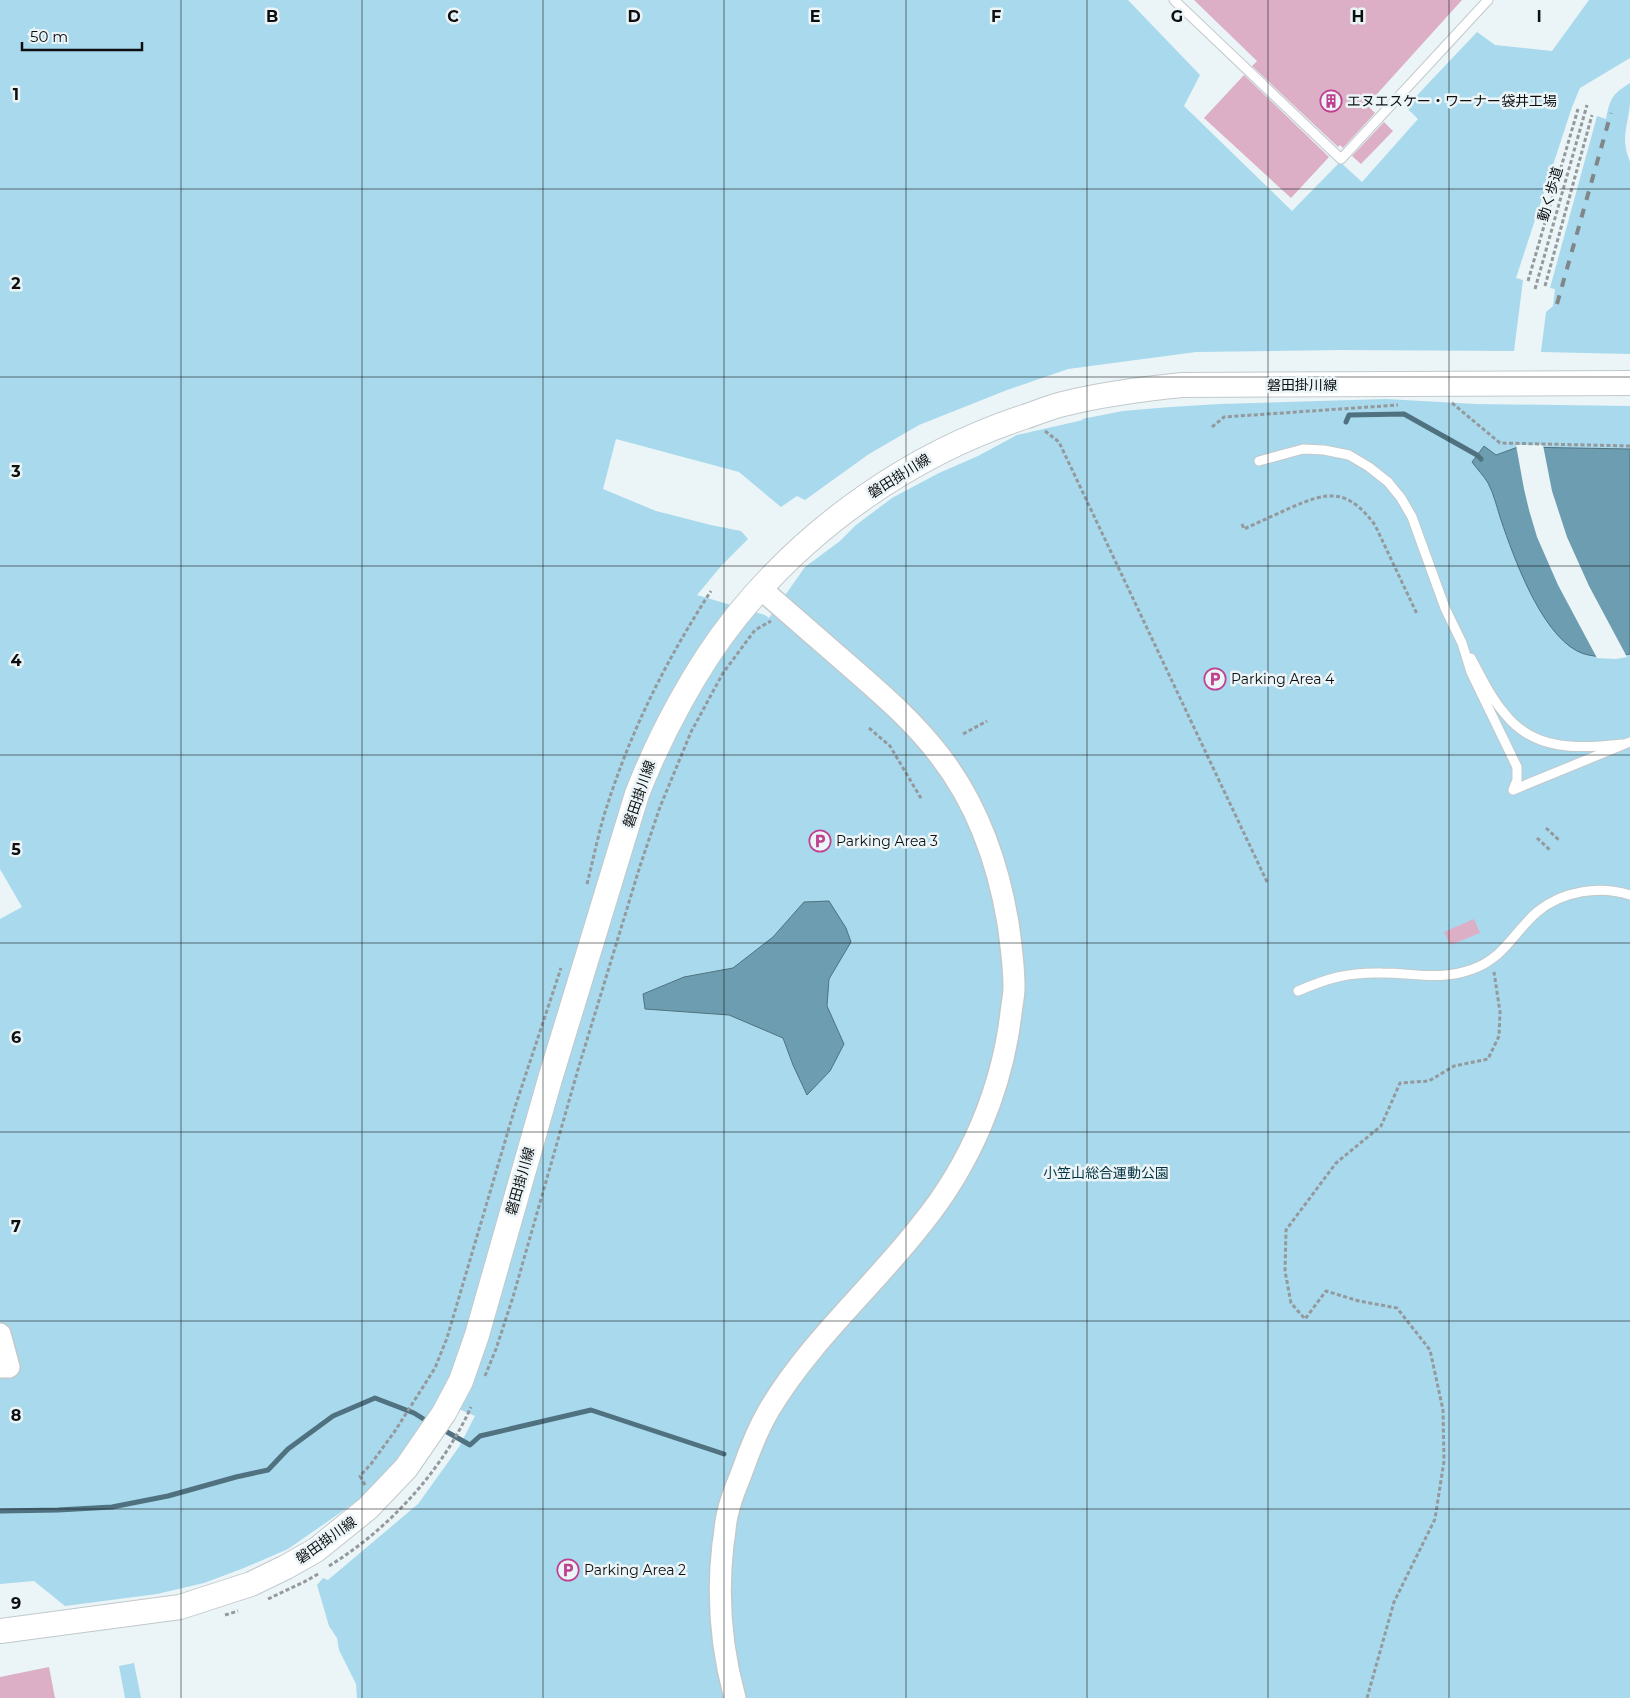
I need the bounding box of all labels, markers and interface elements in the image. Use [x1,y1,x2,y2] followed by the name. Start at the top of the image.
[266,7,278,26] text: B
[447,7,459,26] text: C
[627,7,641,26] text: D
[810,7,820,26] text: E
[991,7,1001,26] text: F
[1171,7,1183,26] text: G
[1352,7,1364,26] text: H
[1536,7,1542,26] text: I
[22,20,142,52] scale bar
[30,27,68,46] text: 50 m
[13,85,19,104] text: 1
[1319,89,1343,113] building icon: エヌエスケー・ワーナー袋井工場
[1347,92,1557,110] place label: エヌエスケー・ワーナー袋井工場
[1534,165,1566,223] street label: 動く歩道
[11,274,21,293] text: 2
[1267,376,1337,394] street label: 磐田掛川線
[865,450,933,502] street label: 磐田掛川線
[10,462,21,481] text: 3
[10,651,22,670] text: 4
[1203,667,1227,691] parking icon: Parking Area 4
[1231,670,1335,688] place label: Parking Area 4
[619,758,659,830] street label: 磐田掛川線
[808,829,832,853] parking icon: Parking Area 3
[836,832,938,850] place label: Parking Area 3
[11,840,21,859] text: 5
[11,1028,21,1047] text: 6
[502,1145,538,1217] street label: 磐田掛川線
[1043,1164,1169,1182] park label: 小笠山総合運動公園
[11,1217,21,1236] text: 7
[11,1406,21,1425] text: 8
[292,1513,360,1567] street label: 磐田掛川線
[556,1558,580,1582] parking icon: Parking Area 2
[584,1561,686,1579] place label: Parking Area 2
[11,1594,21,1613] text: 9

